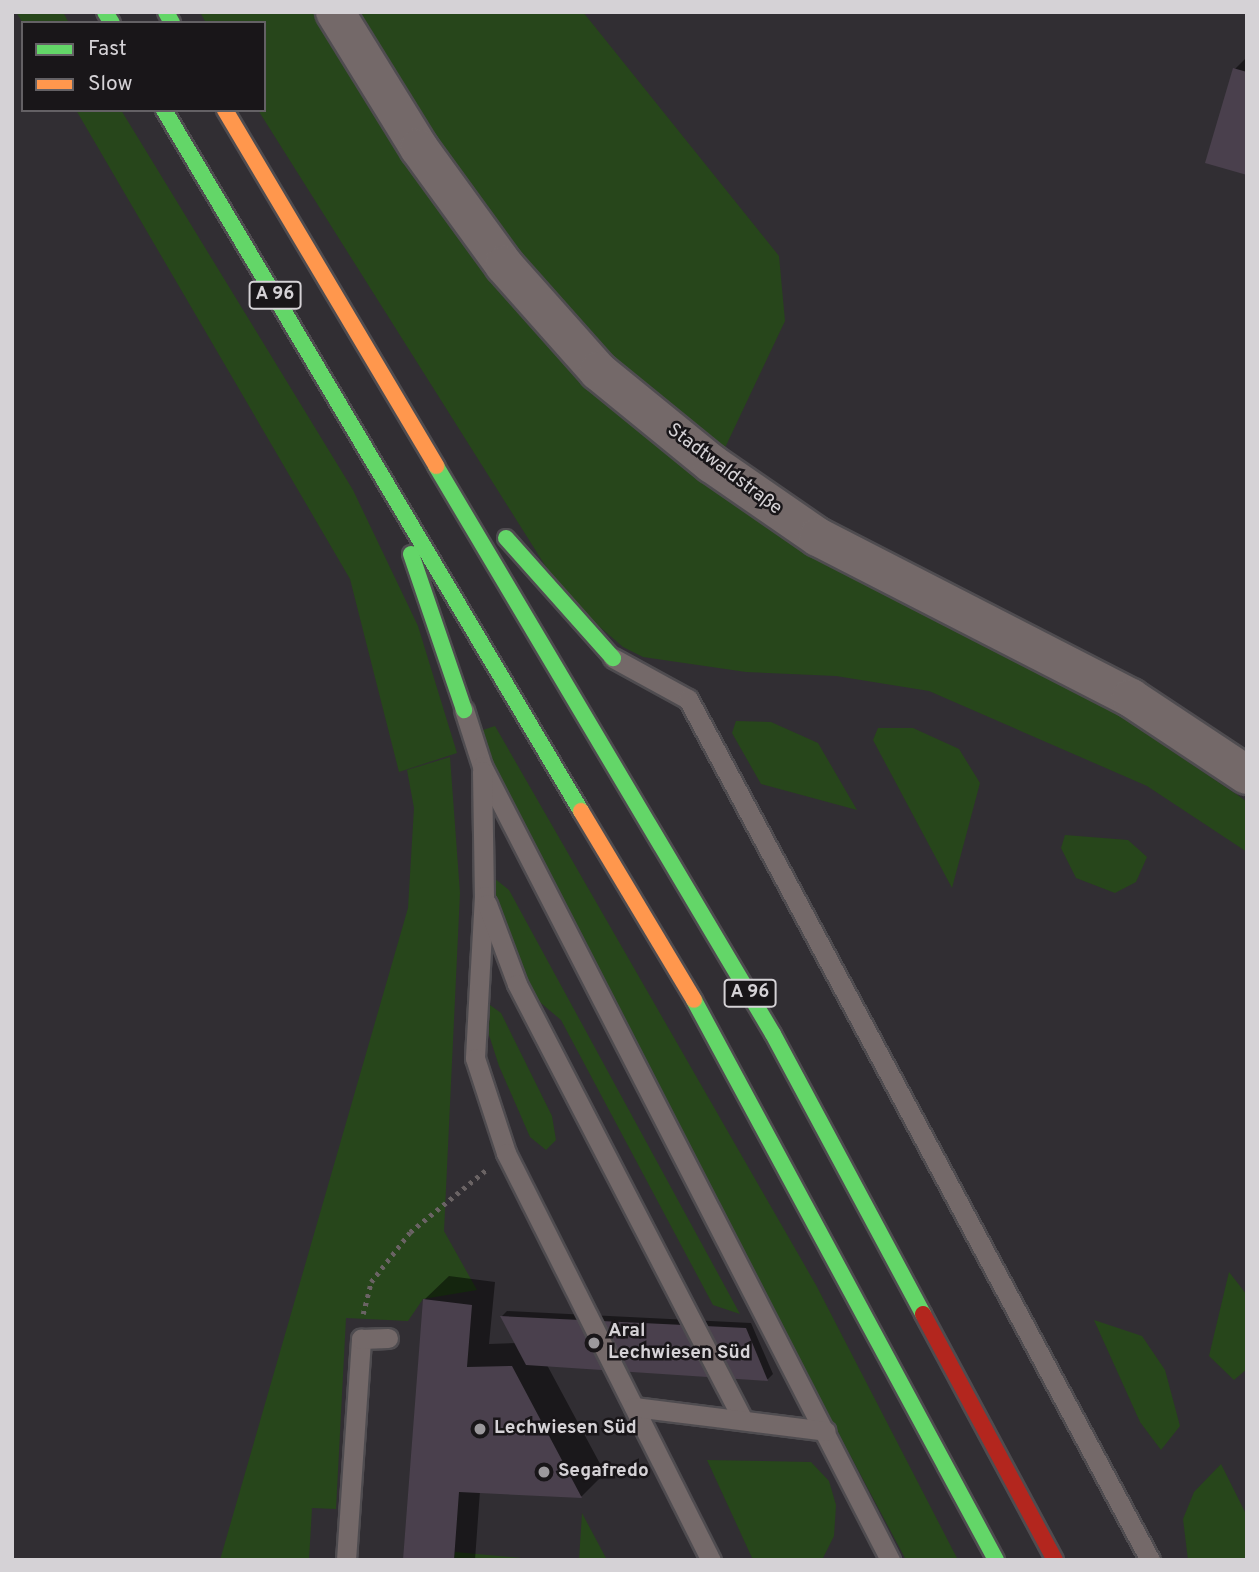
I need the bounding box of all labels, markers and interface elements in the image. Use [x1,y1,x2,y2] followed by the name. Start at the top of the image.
[21,21,266,112] legend
[88,36,127,63] text: Fast
[88,71,133,98] text: Slow
[247,281,303,310] road number: A 96
[662,419,786,521] street label: Stadtwaldstraße
[722,978,778,1008] road number: A 96
[608,1321,751,1365] place label: Aral Lechwiesen Süd
[586,1335,602,1351] marker: Aral Lechwiesen Süd
[494,1418,637,1440] place label: Lechwiesen Süd
[472,1421,488,1437] marker: Lechwiesen Süd
[558,1461,649,1483] place label: Segafredo
[536,1464,552,1480] marker: Segafredo

